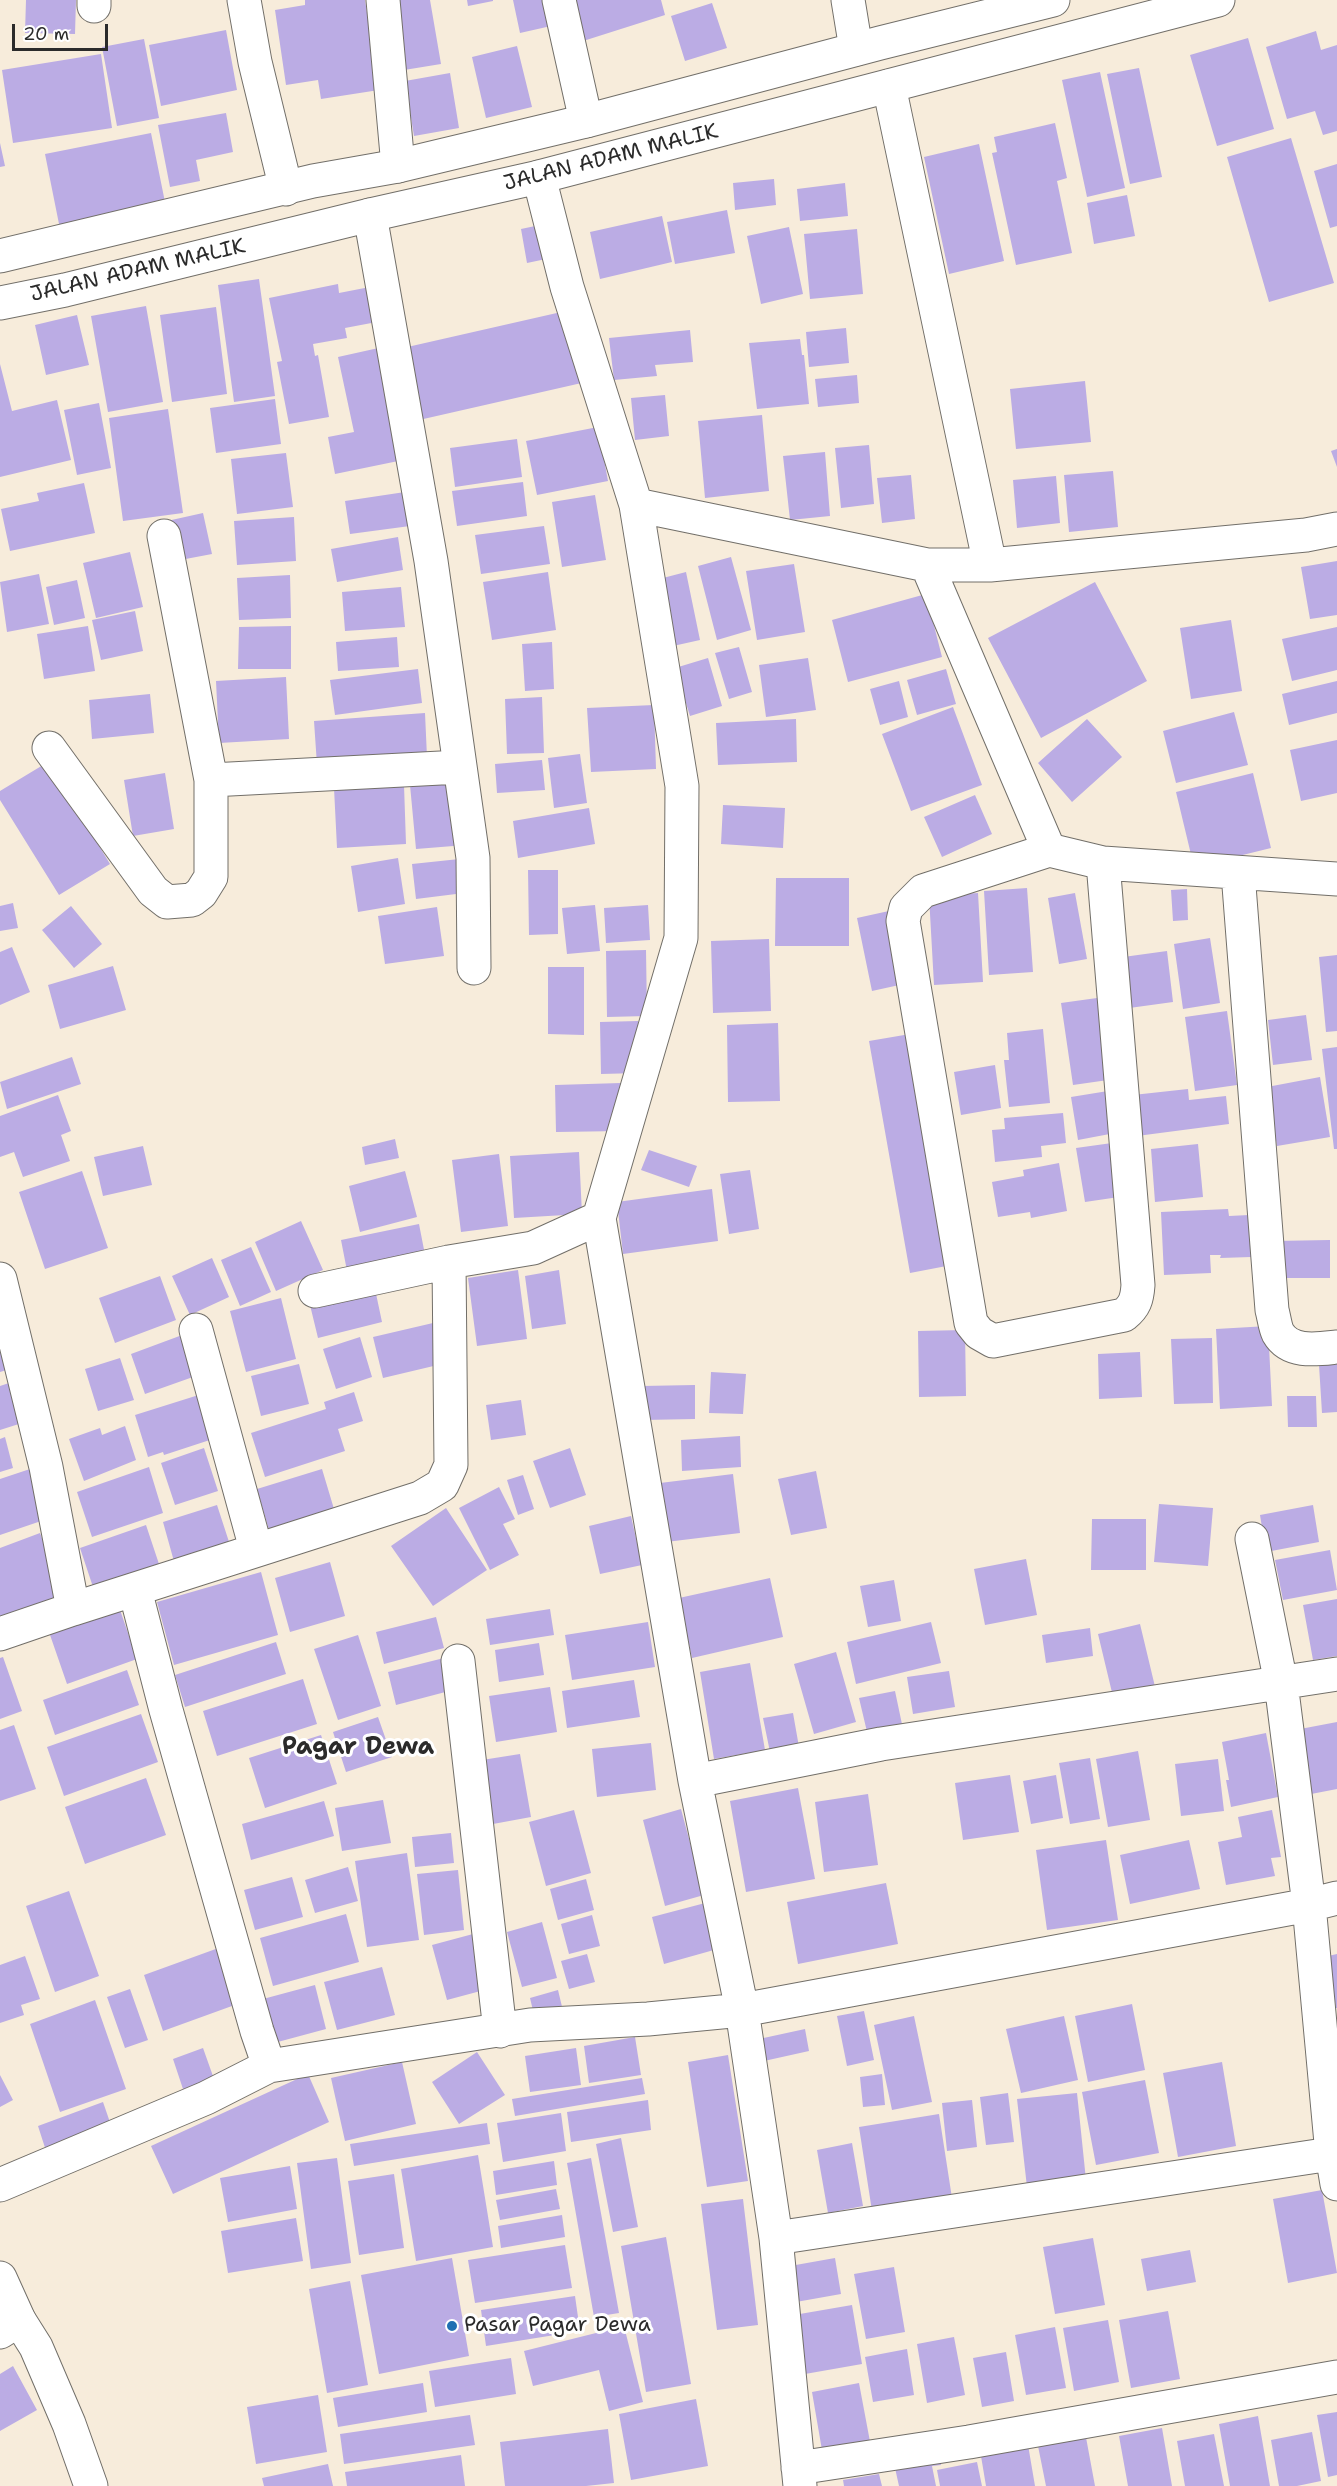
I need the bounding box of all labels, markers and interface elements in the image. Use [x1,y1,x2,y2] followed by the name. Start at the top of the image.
[15,12,111,50] scale bar
[23,22,69,46] text: 20 m
[501,119,721,197] street label: JALAN ADAM MALIK
[28,234,248,308] street label: JALAN ADAM MALIK
[282,1734,434,1762] district label: Pagar Dewa
[464,2313,651,2339] place label: Pasar Pagar Dewa
[445,2319,459,2333] marker: Pasar Pagar Dewa

